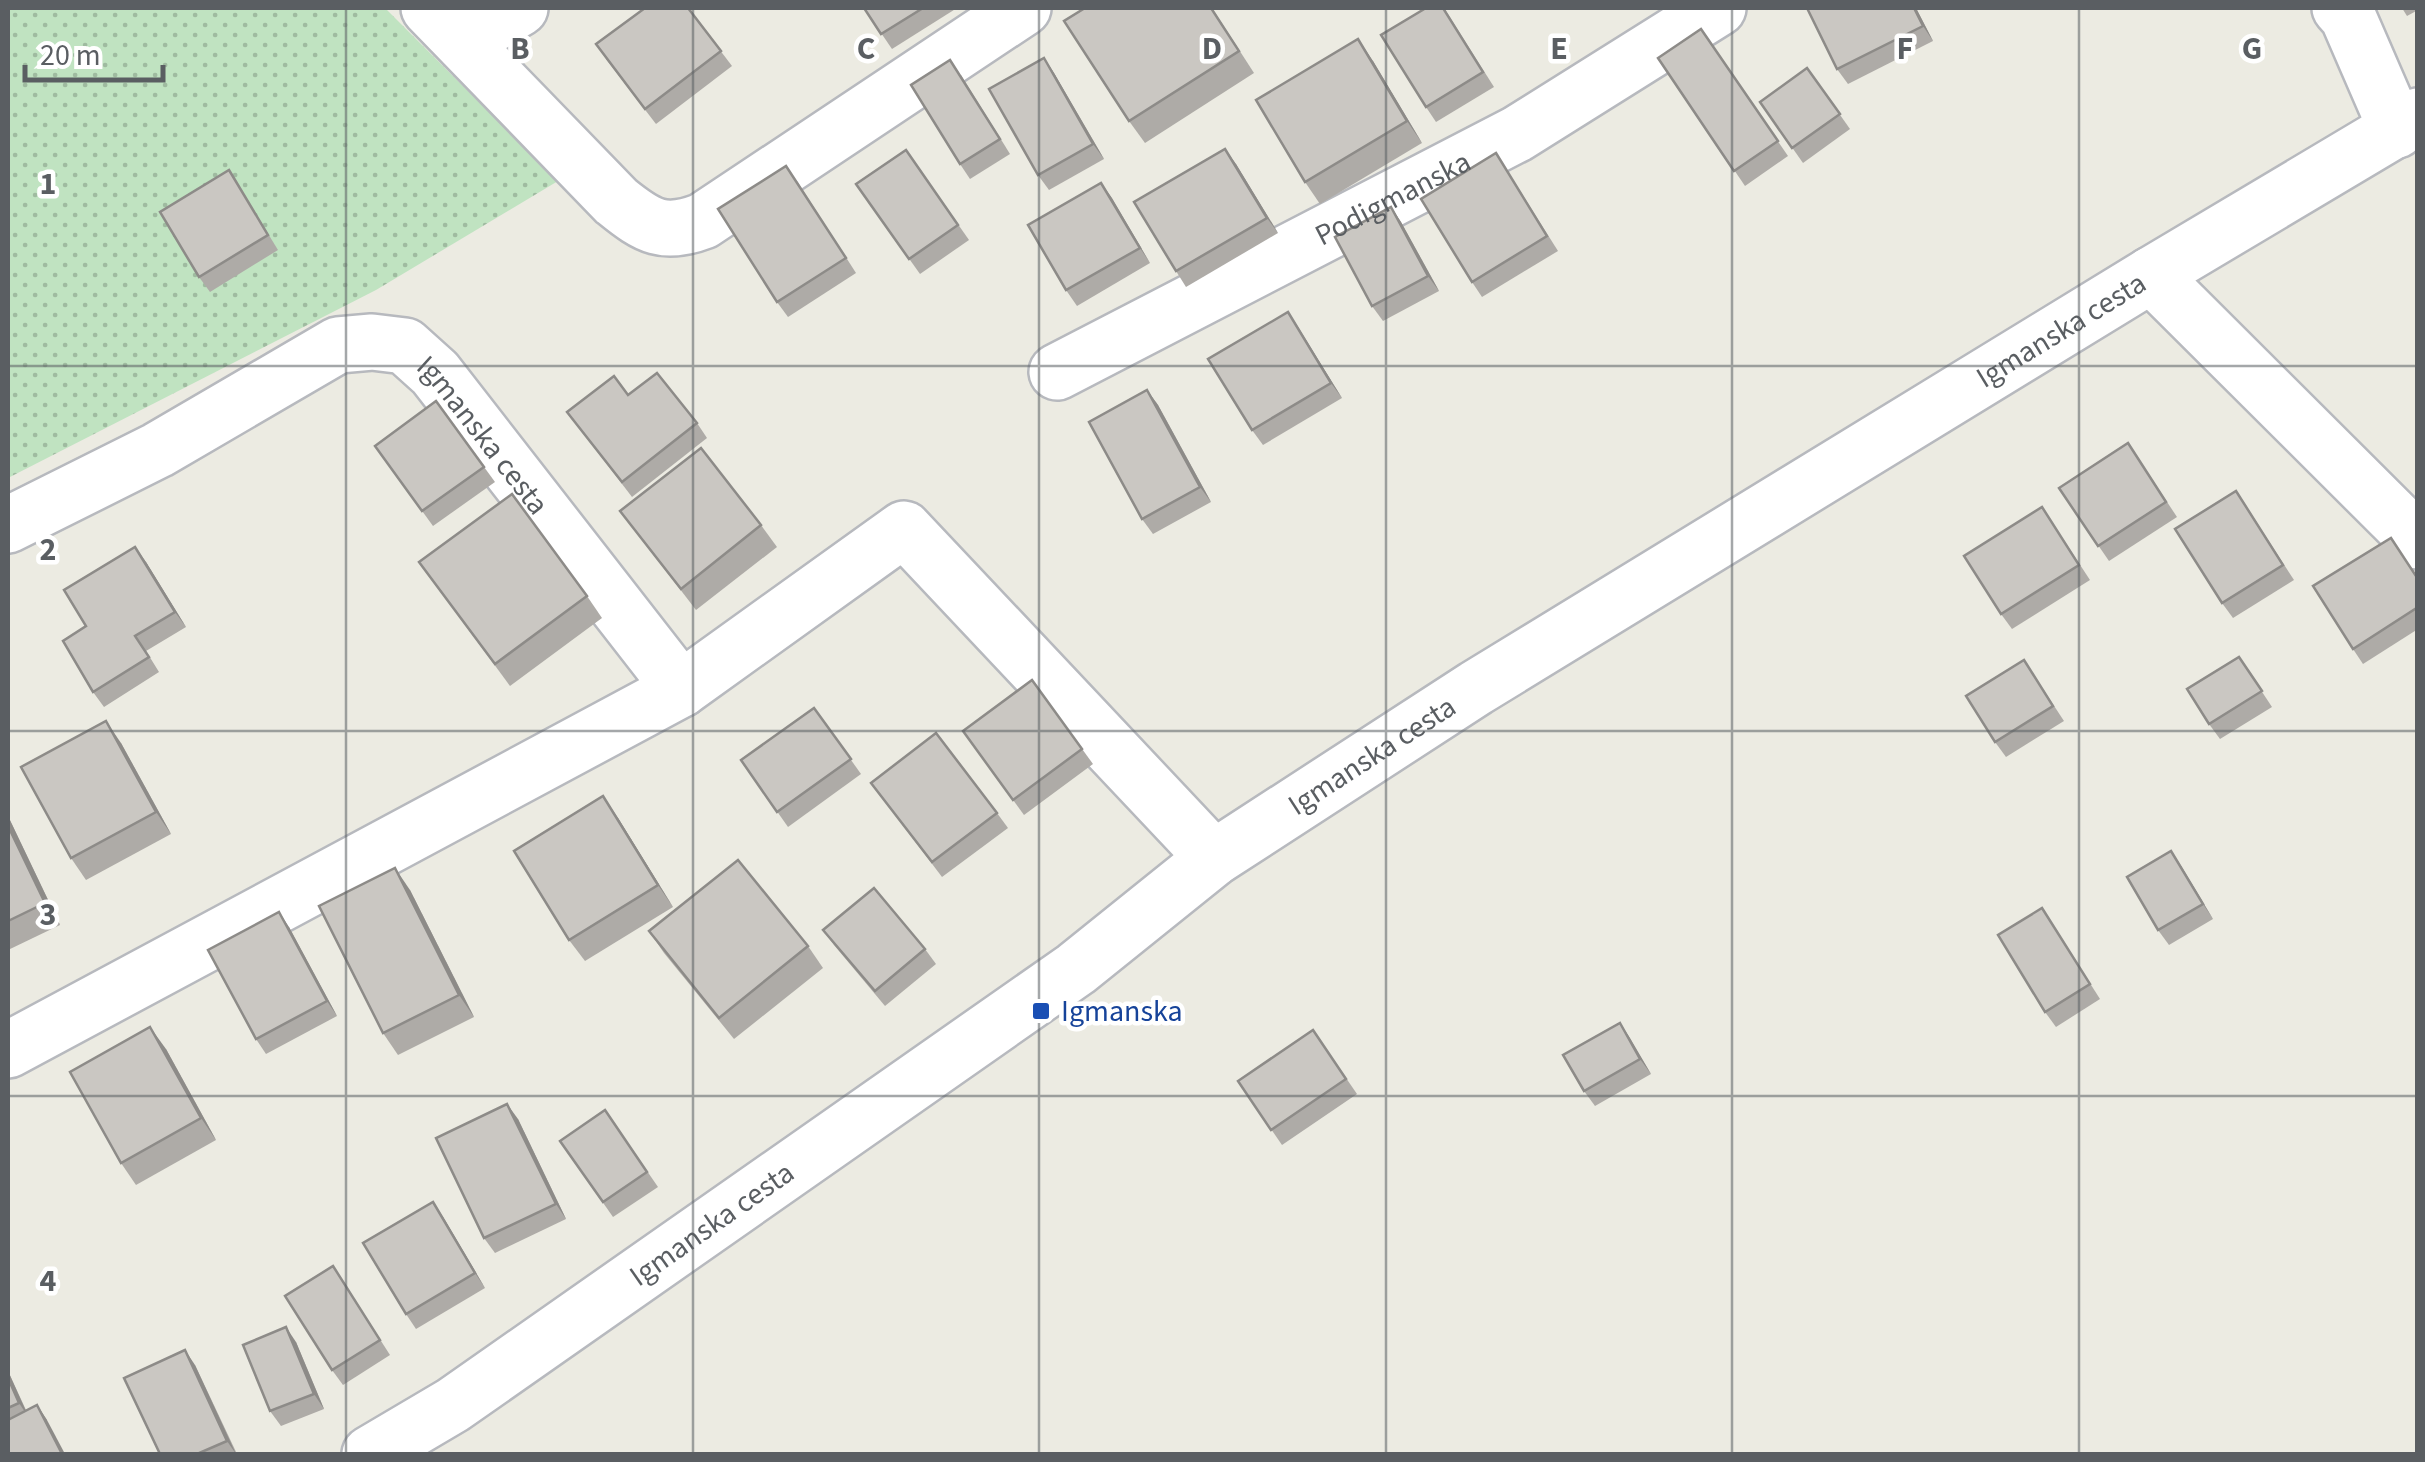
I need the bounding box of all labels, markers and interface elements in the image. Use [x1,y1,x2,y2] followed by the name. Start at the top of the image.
[25,20,162,82] scale bar
[510,26,530,72] text: B
[857,26,875,72] text: C
[1202,26,1222,72] text: D
[1550,26,1568,72] text: E
[1897,26,1913,72] text: F
[2242,26,2262,72] text: G
[40,34,101,77] text: 20 m
[1307,140,1479,257] street label: Podigmanska
[40,161,56,207] text: 1
[1968,262,2154,399] street label: Igmanska cesta
[407,345,559,524] street label: Igmanska cesta
[40,527,56,573] text: 2
[1280,686,1464,826] street label: Igmanska cesta
[40,892,56,938] text: 3
[1061,990,1183,1033] place label: Igmanska
[1030,1000,1052,1022] marker: Igmanska
[621,1152,803,1297] street label: Igmanska cesta
[40,1258,57,1304] text: 4

